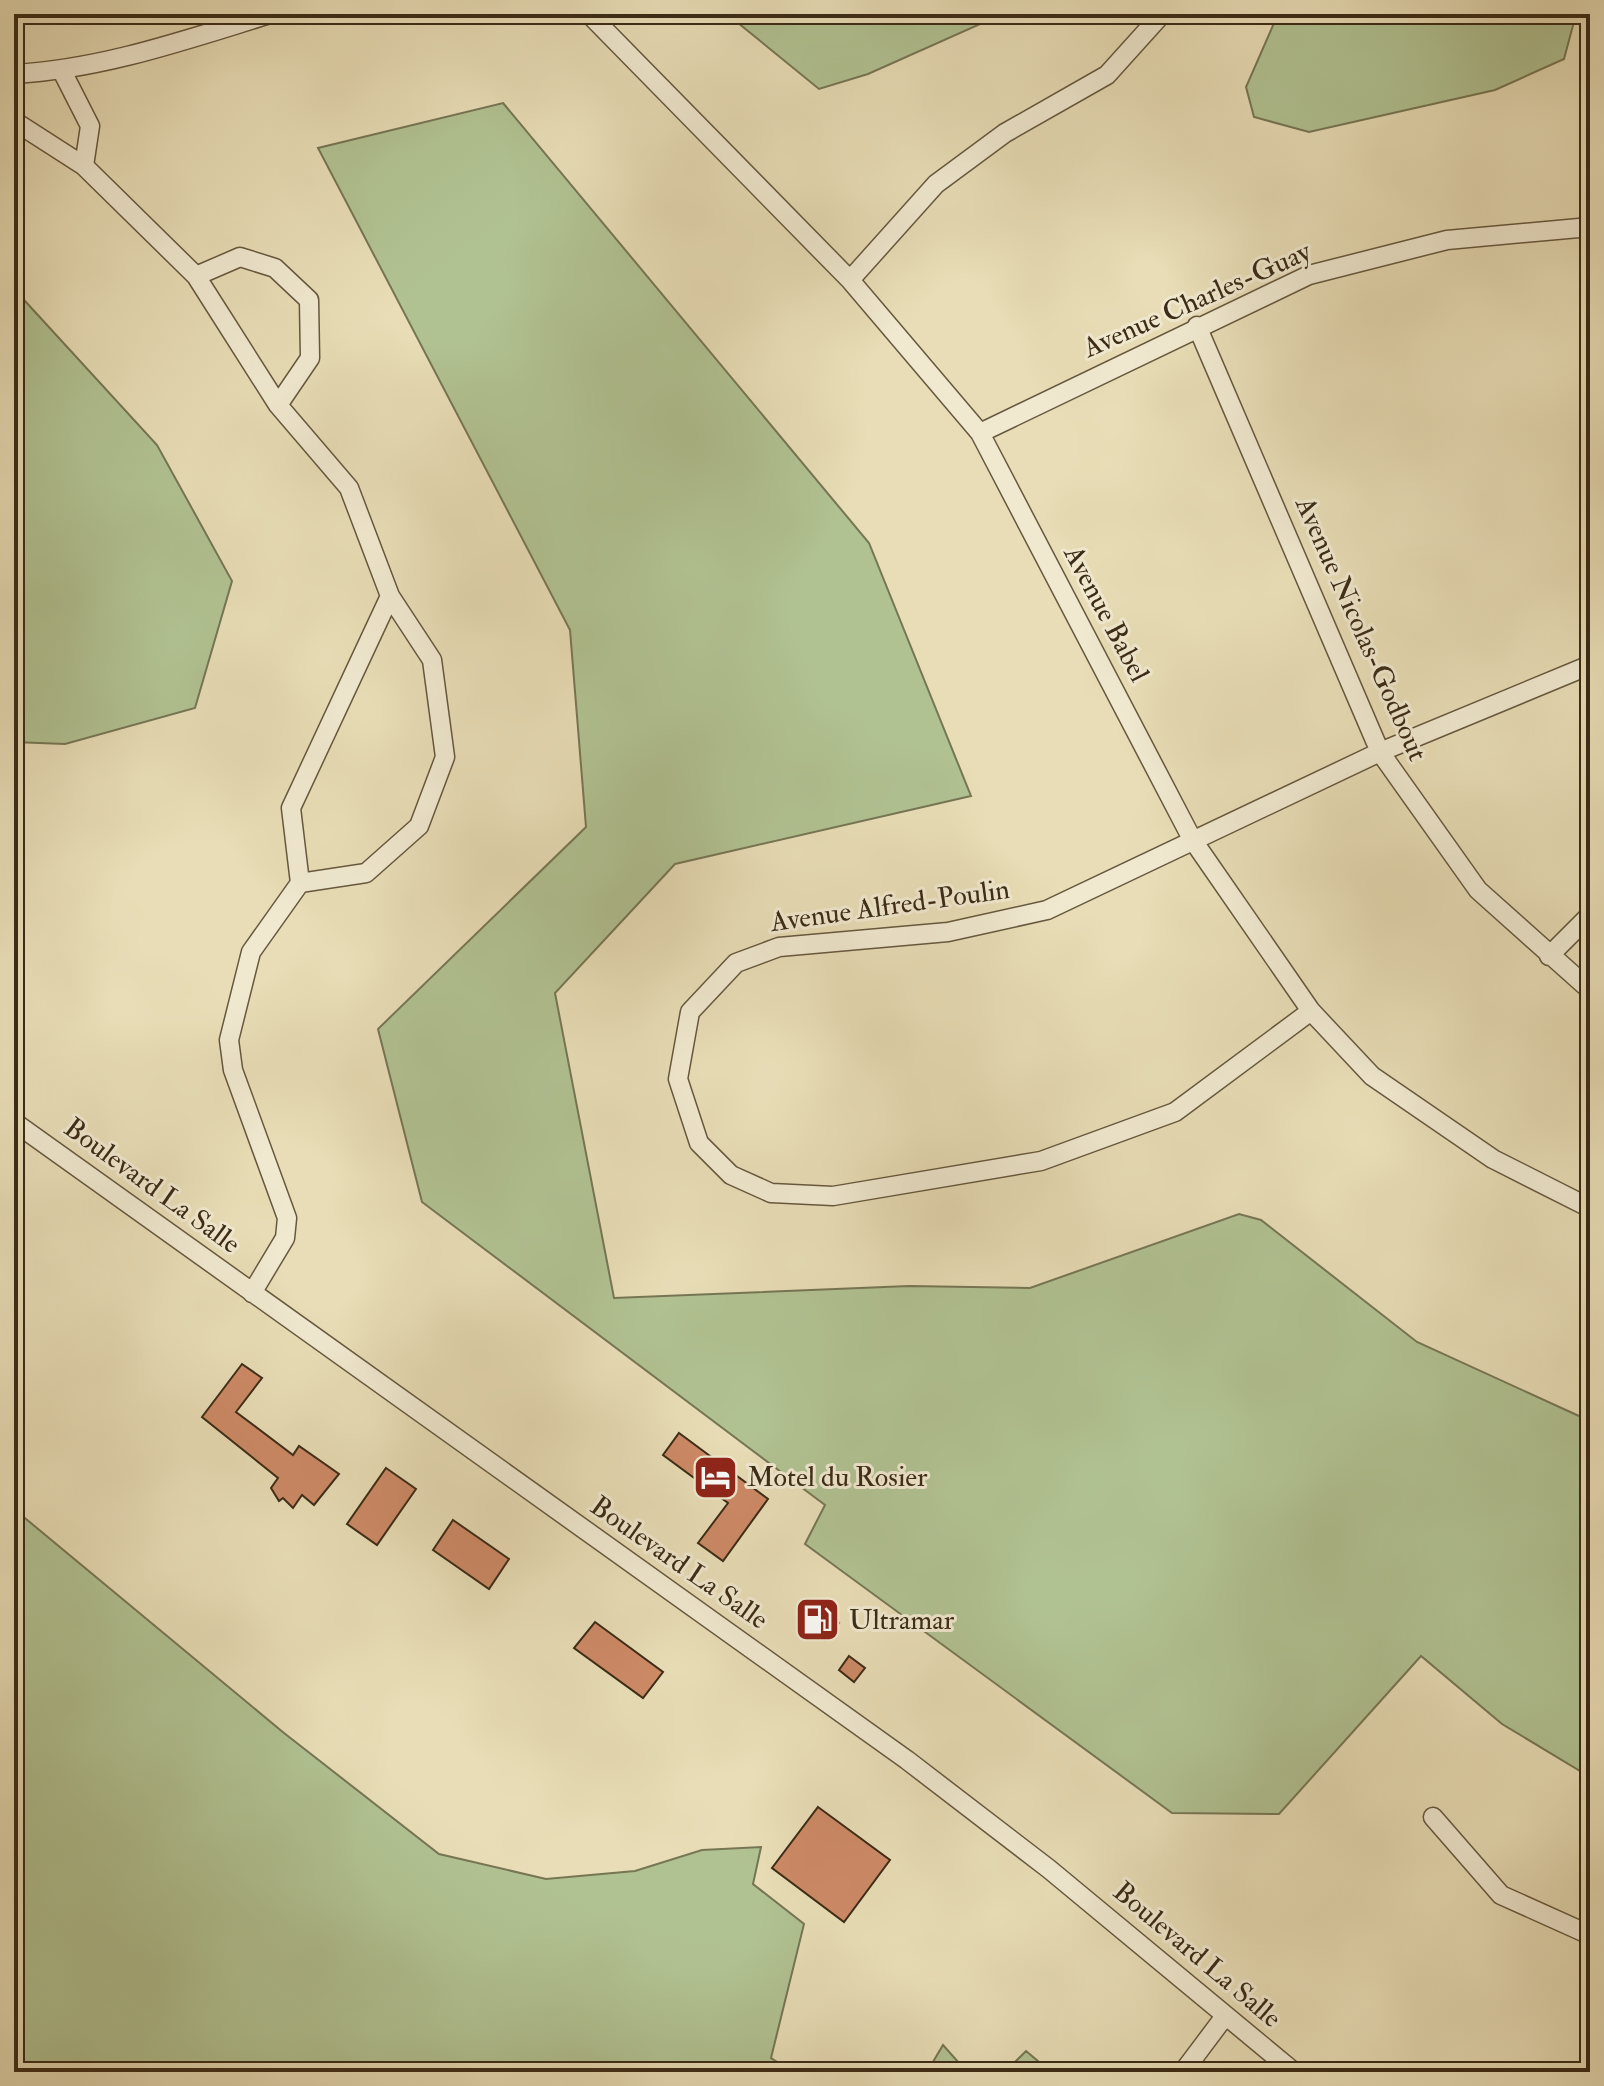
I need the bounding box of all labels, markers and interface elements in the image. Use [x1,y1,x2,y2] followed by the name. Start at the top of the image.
[1077,234,1317,366] street label: Avenue Charles-Guay
[1287,491,1435,766] street label: Avenue Nicolas-Godbout
[1055,539,1157,688] street label: Avenue Babel
[767,872,1012,940] street label: Avenue Alfred-Poulin
[57,1110,247,1262] street label: Boulevard La Salle
[692,1453,740,1501] hotel icon: Motel du Rosier
[747,1460,928,1495] place label: Motel du Rosier
[583,1489,775,1638] street label: Boulevard La Salle
[794,1596,842,1644] fuel station icon: Ultramar
[849,1603,955,1638] place label: Ultramar
[1106,1874,1289,2036] street label: Boulevard La Salle

